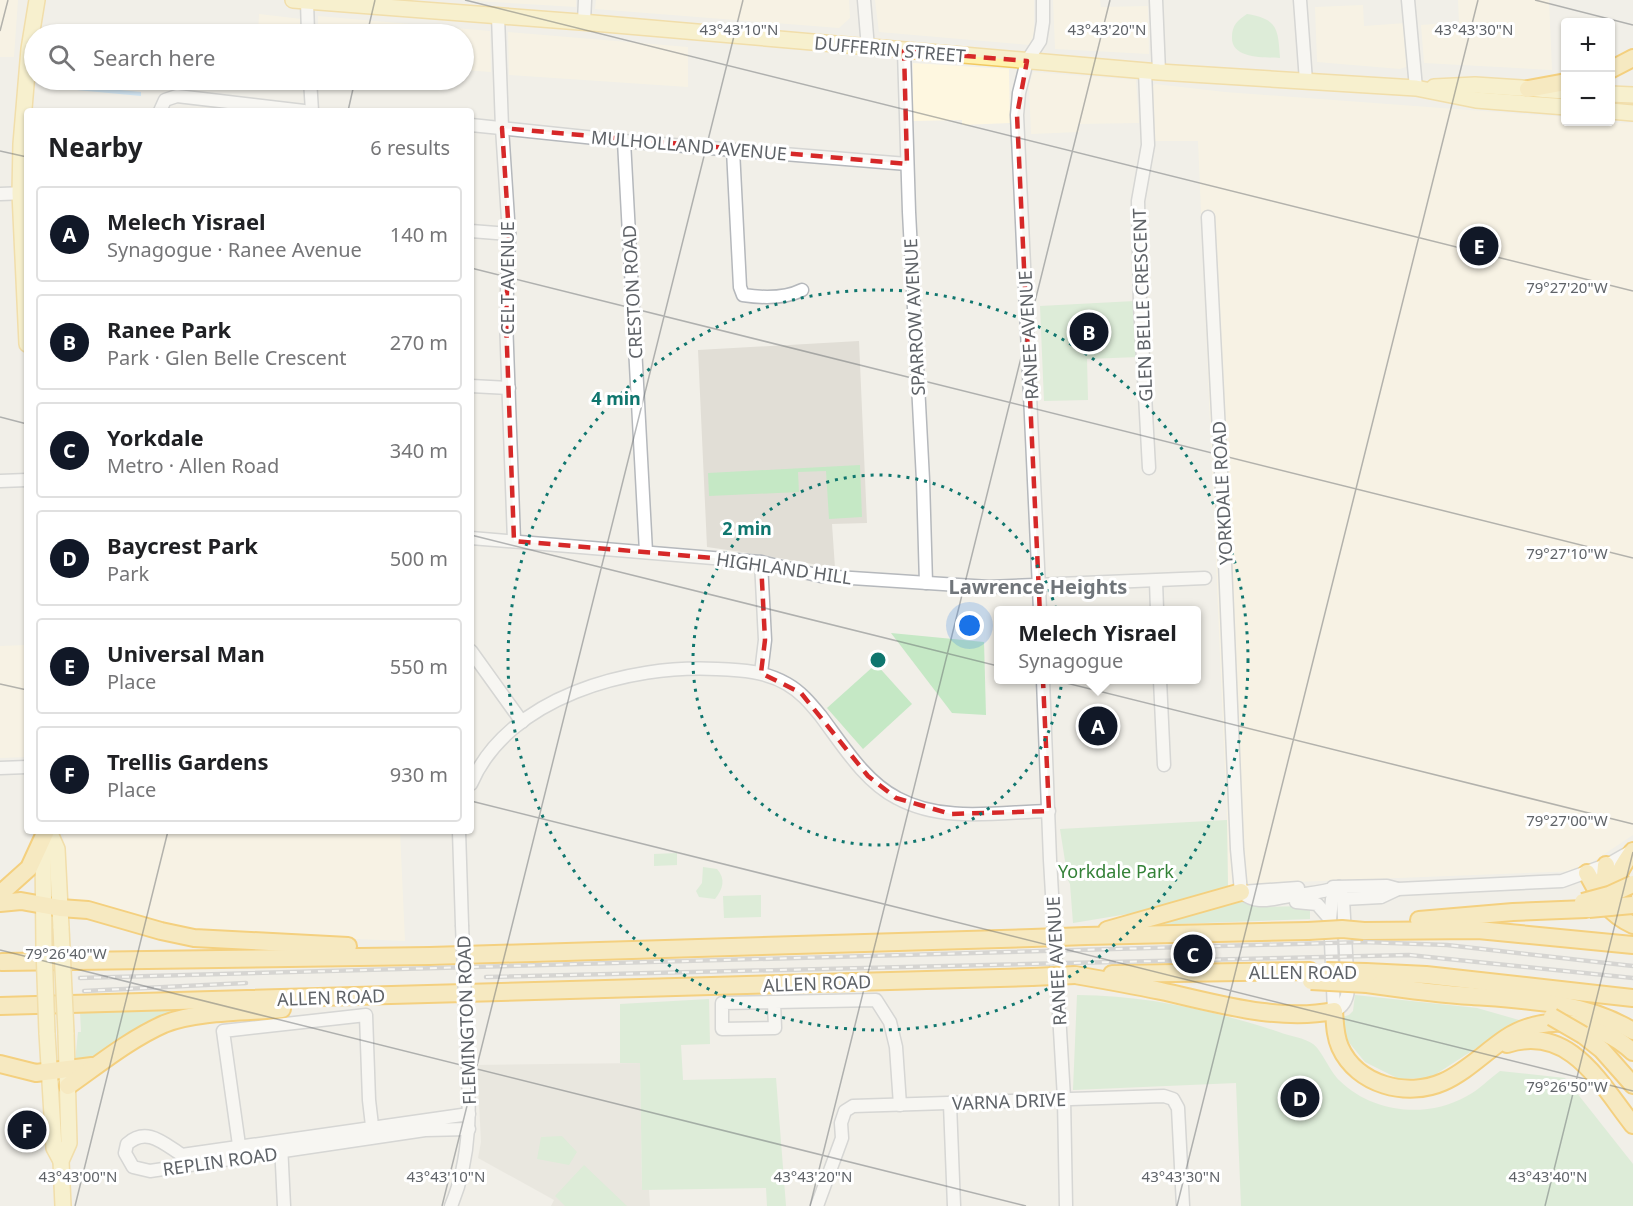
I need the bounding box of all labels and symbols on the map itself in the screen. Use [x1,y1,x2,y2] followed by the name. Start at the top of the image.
[700,19,778,39] text: 43°43'10"N
[1068,19,1146,39] text: 43°43'20"N
[1435,19,1513,39] text: 43°43'30"N
[813,30,967,68] street label: DUFFERIN STREET
[590,124,788,166] street label: MULHOLLAND AVENUE
[1127,208,1157,402] street label: GLEN BELLE CRESCENT
[495,221,519,335] street label: CELT AVENUE
[617,224,647,360] street label: CRESTON ROAD
[1460,224,1498,268] pin: E
[898,238,930,396] street label: SPARROW AVENUE
[1013,270,1043,400] street label: RANEE AVENUE
[1526,277,1608,297] text: 79°27'20"W
[1070,310,1108,354] pin: B
[591,386,641,410] text: 4 min
[1206,420,1238,566] street label: YORKDALE ROAD
[722,516,772,540] text: 2 min
[1526,543,1608,563] text: 79°27'10"W
[715,547,853,589] street label: HIGHLAND HILL
[949,573,1127,600] district label: Lawrence Heights
[955,611,984,640] your location
[868,650,888,670] centre of rings
[1078,704,1118,748] pin: A
[1526,810,1608,830] text: 79°27'00"W
[1058,859,1174,883] park label: Yorkdale Park
[1041,896,1071,1026] street label: RANEE AVENUE
[1174,932,1212,976] pin: C
[451,935,481,1105] street label: FLEMINGTON ROAD
[25,943,107,963] text: 79°26'40"W
[1249,960,1357,984] street label: ALLEN ROAD
[762,969,872,997] street label: ALLEN ROAD
[276,983,386,1011] street label: ALLEN ROAD
[1280,1076,1320,1120] pin: D
[1526,1076,1608,1096] text: 79°26'50"W
[952,1087,1066,1115] street label: VARNA DRIVE
[8,1108,46,1152] pin: F
[161,1141,279,1181] street label: REPLIN ROAD
[39,1166,117,1186] text: 43°43'00"N
[407,1166,485,1186] text: 43°43'10"N
[774,1166,852,1186] text: 43°43'20"N
[1142,1166,1220,1186] text: 43°43'30"N
[1509,1166,1587,1186] text: 43°43'40"N

